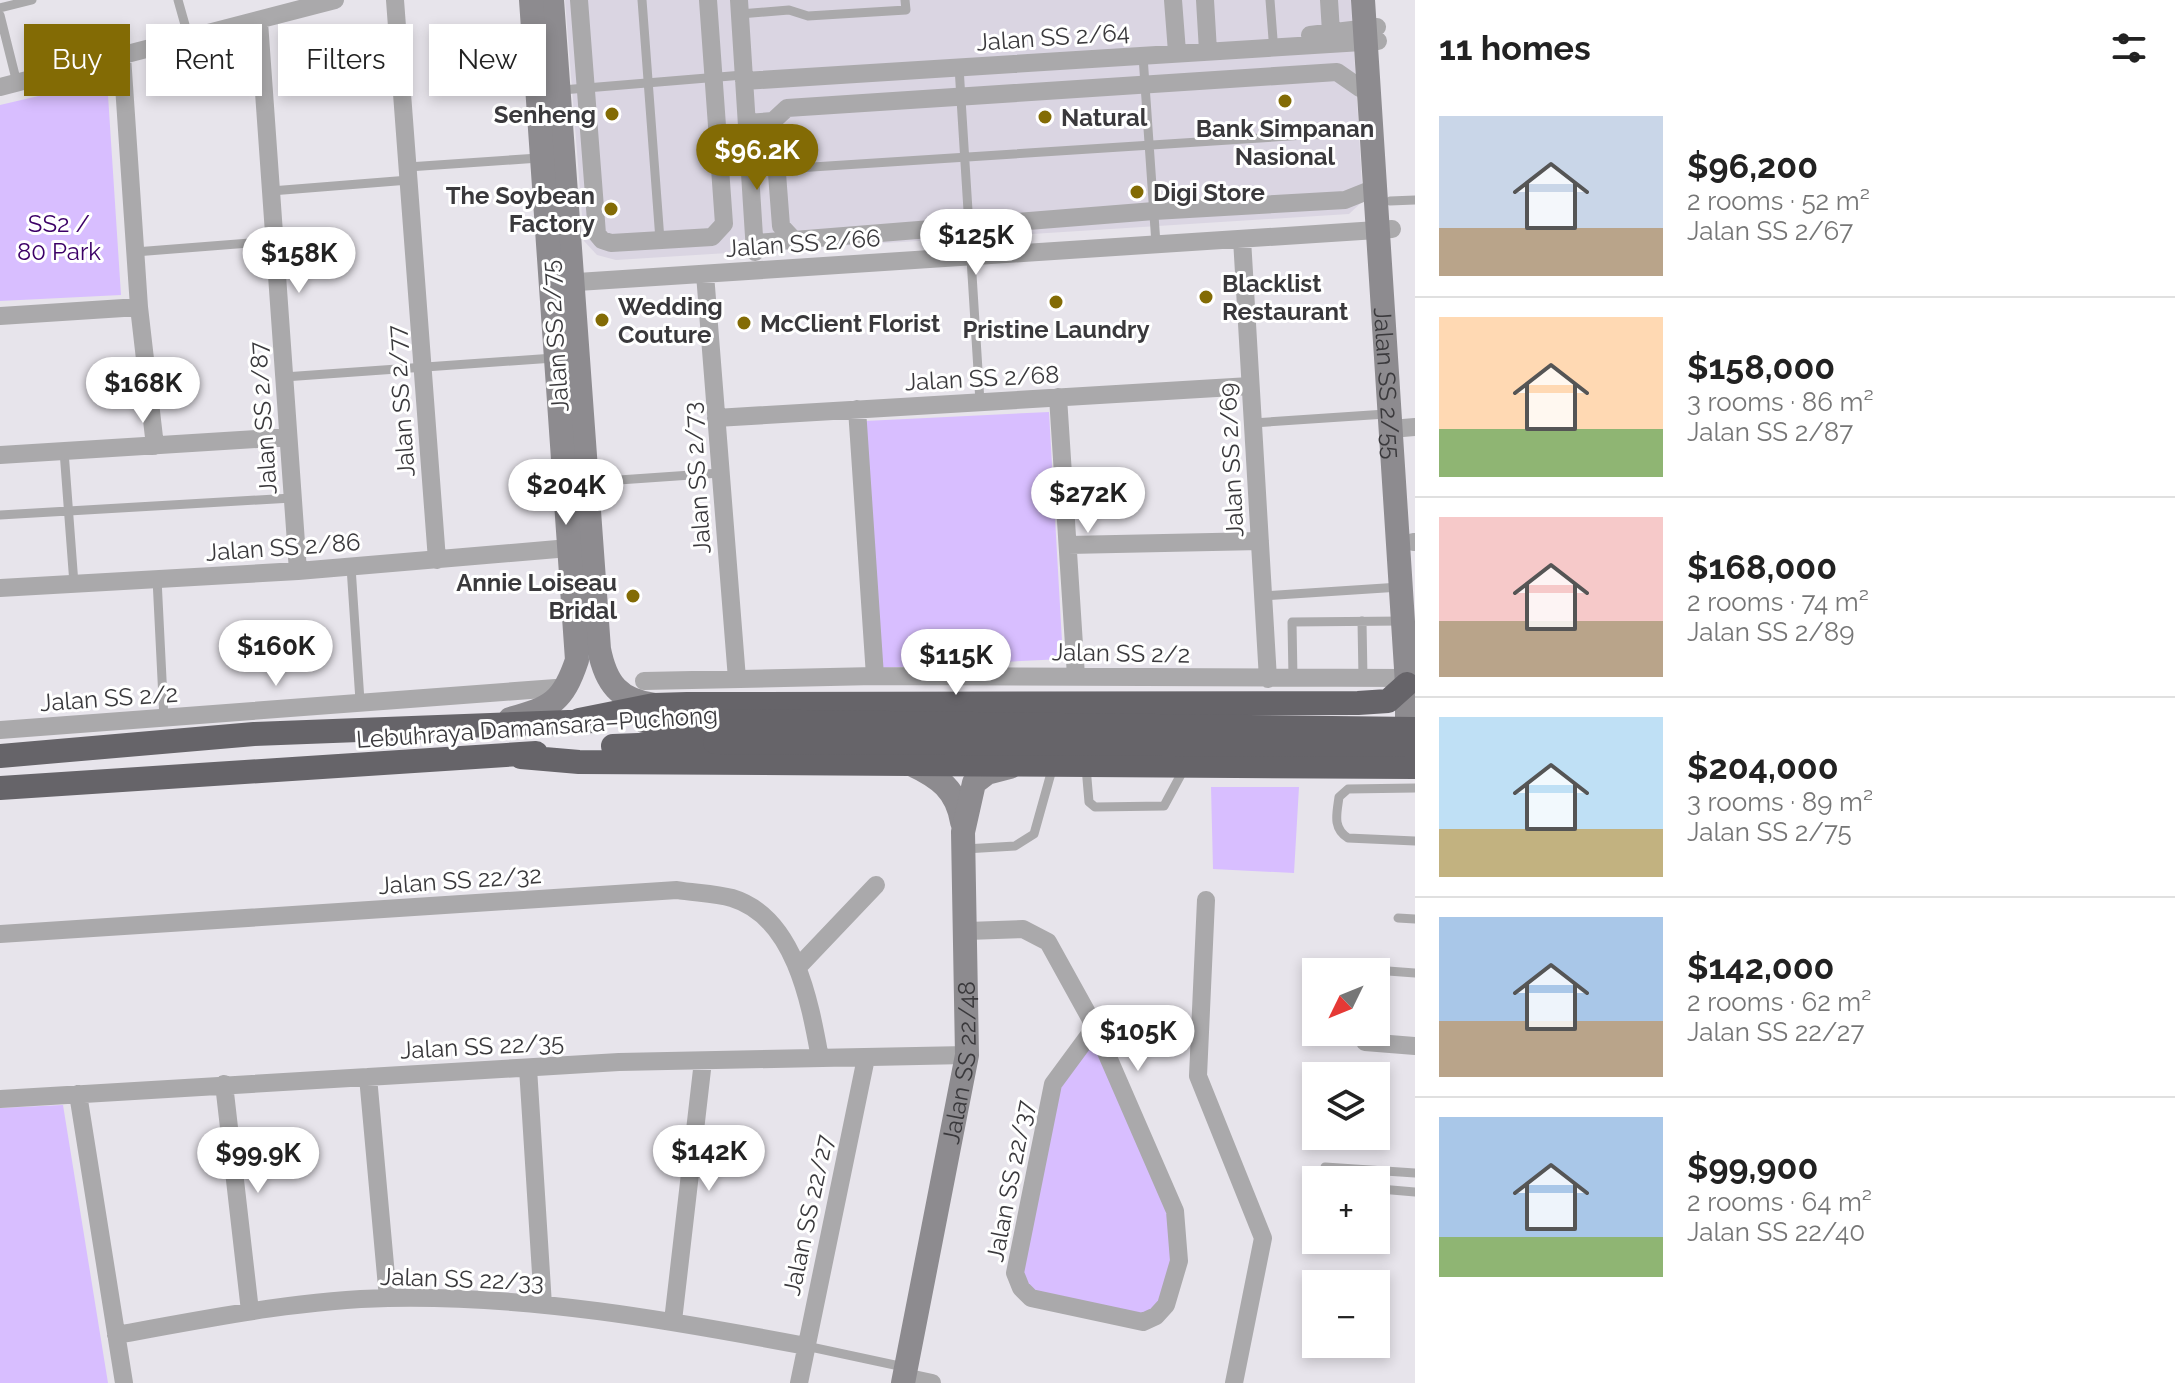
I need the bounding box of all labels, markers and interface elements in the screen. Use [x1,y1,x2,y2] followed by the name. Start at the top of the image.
[975,17,1131,57] street label: Jalan SS 2/64
[24,24,130,96] chip: Buy
[146,24,262,96] chip: Rent
[278,24,413,96] chip: Filters
[429,24,546,96] chip: New
[2107,26,2151,70] icon: filters
[1439,28,1591,68] text: 11 homes
[1276,92,1294,110] marker: Bank Simpanan Nasional
[494,100,596,129] place label: Senheng
[1061,103,1148,132] place label: Natural
[603,105,621,123] marker: Senheng
[1036,108,1054,126] marker: Natural
[1196,114,1374,171] place label: Bank Simpanan Nasional
[692,124,822,192] pin: $96.2K
[714,135,800,165] text: $96.2K
[1687,146,1818,186] text: $96,200
[1503,148,1599,244] icon: home
[1153,178,1265,207] place label: Digi Store
[446,181,595,238] place label: The Soybean Factory
[1128,183,1146,201] marker: Digi Store
[1687,186,1870,216] text: 2 rooms · 52 m²
[602,200,620,218] marker: The Soybean Factory
[17,209,101,266] park label: SS2 / 80 Park
[920,209,1032,277] pin: $125K
[1687,216,1853,246] text: Jalan SS 2/67
[938,220,1014,250] text: $125K
[725,223,881,263] street label: Jalan SS 2/66
[243,227,355,295] pin: $158K
[261,238,337,268] text: $158K
[535,259,575,413] street label: Jalan SS 2/75
[1222,269,1348,326] place label: Blacklist Restaurant
[1197,288,1215,306] marker: Blacklist Restaurant
[618,292,723,349] place label: Wedding Couture
[1047,293,1065,311] marker: Pristine Laundry
[1368,307,1407,460] street label: Jalan SS 2/55
[760,309,940,338] place label: McClient Florist
[593,311,611,329] marker: Wedding Couture
[735,314,753,332] marker: McClient Florist
[962,315,1150,344] place label: Pristine Laundry
[381,324,421,478] street label: Jalan SS 2/77
[243,340,283,495] street label: Jalan SS 2/87
[1687,347,1835,387] text: $158,000
[1503,349,1599,445] icon: home
[87,357,199,425] pin: $168K
[904,359,1060,397] street label: Jalan SS 2/68
[104,368,182,398] text: $168K
[1212,382,1250,538] street label: Jalan SS 2/69
[1687,387,1874,417] text: 3 rooms · 86 m²
[677,401,717,555] street label: Jalan SS 2/73
[1687,417,1853,447] text: Jalan SS 2/87
[510,459,622,527] pin: $204K
[1032,467,1144,535] pin: $272K
[526,470,606,500] text: $204K
[1049,478,1127,508] text: $272K
[205,527,361,567] street label: Jalan SS 2/86
[1687,547,1837,587] text: $168,000
[1503,549,1599,645] icon: home
[456,568,617,625] place label: Annie Loiseau Bridal
[624,587,642,605] marker: Annie Loiseau Bridal
[1687,587,1869,617] text: 2 rooms · 74 m²
[1687,617,1854,647] text: Jalan SS 2/89
[220,620,332,688] pin: $160K
[900,629,1012,697] pin: $115K
[237,631,315,661] text: $160K
[1052,637,1190,669] street label: Jalan SS 2/2
[919,640,993,670] text: $115K
[39,679,179,717] street label: Jalan SS 2/2
[355,700,719,754] street label: Lebuhraya Damansara–Puchong
[1687,747,1839,787] text: $204,000
[1503,749,1599,845] icon: home
[1687,787,1873,817] text: 3 rooms · 89 m²
[1687,817,1852,847] text: Jalan SS 2/75
[377,860,543,900] street label: Jalan SS 22/32
[1687,947,1834,987] text: $142,000
[1503,949,1599,1045] icon: home
[1302,958,1390,1046] north arrow
[1302,958,1390,1358] map controls
[935,981,982,1146] street label: Jalan SS 22/48
[1687,987,1871,1017] text: 2 rooms · 62 m²
[1082,1005,1194,1073] pin: $105K
[1099,1016,1177,1046] text: $105K
[1687,1017,1864,1047] text: Jalan SS 22/27
[399,1027,565,1065] street label: Jalan SS 22/35
[1302,1062,1390,1150] button: layers
[980,1098,1040,1264] street label: Jalan SS 22/37
[653,1125,765,1193] pin: $142K
[193,1127,323,1195] pin: $99.9K
[777,1132,839,1298] street label: Jalan SS 22/27
[671,1136,747,1166] text: $142K
[215,1138,301,1168] text: $99.9K
[1687,1147,1818,1187] text: $99,900
[1503,1149,1599,1245] icon: home
[1302,1166,1390,1254] button: +
[1687,1187,1872,1217] text: 2 rooms · 64 m²
[1687,1217,1865,1247] text: Jalan SS 22/40
[380,1262,544,1296] street label: Jalan SS 22/33
[1302,1270,1390,1358] button: −

